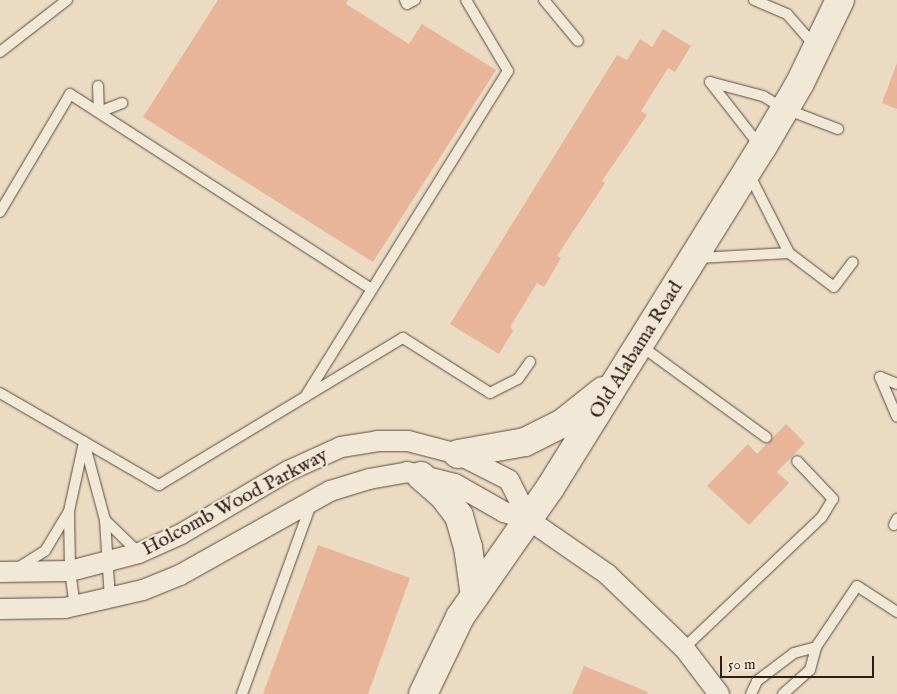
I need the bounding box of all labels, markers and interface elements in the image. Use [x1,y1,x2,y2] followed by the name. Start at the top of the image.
[584,277,688,423] street label: Old Alabama Road
[138,443,332,561] street label: Holcomb Wood Parkway
[722,646,876,678] scale bar
[728,655,756,674] text: 50 m

